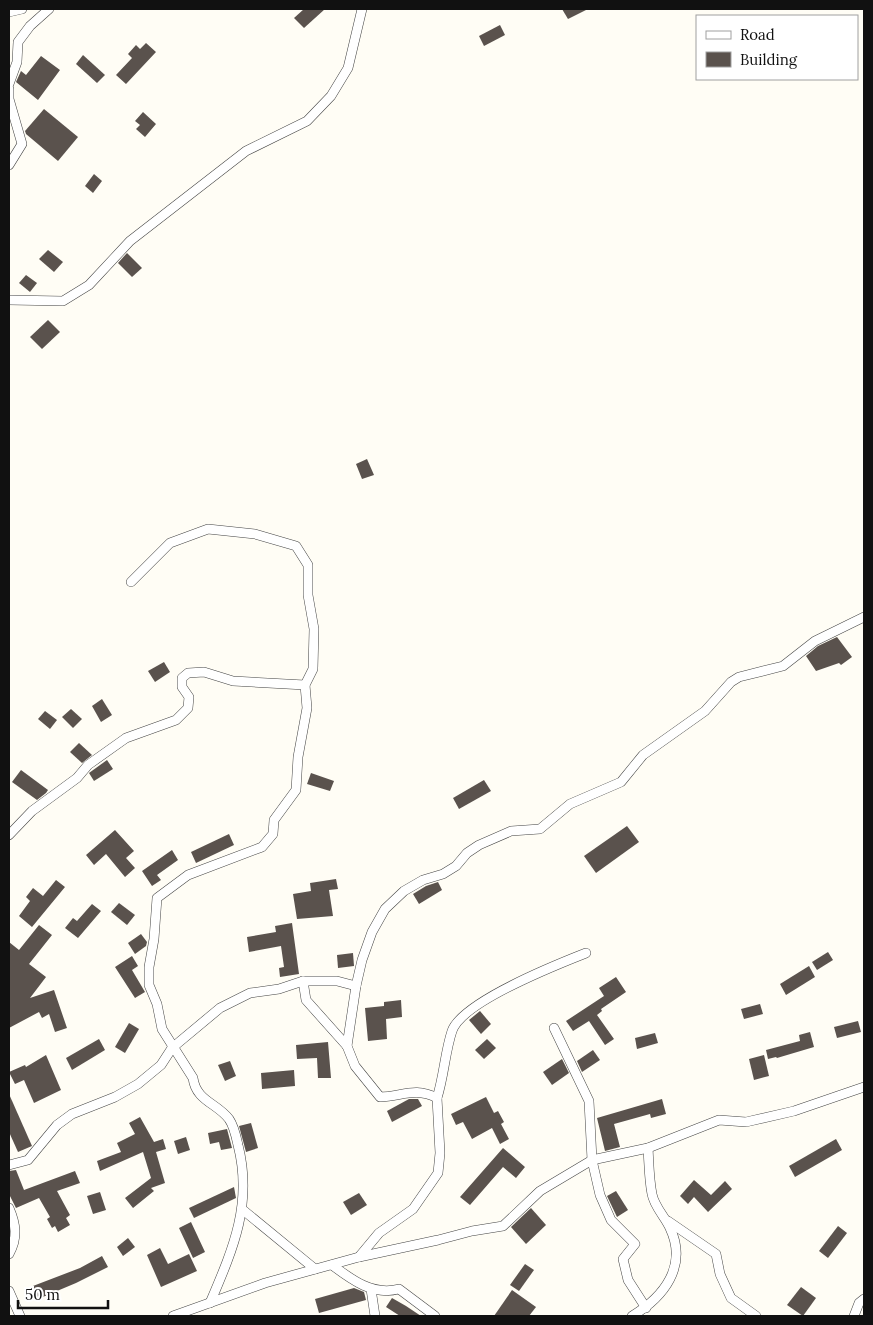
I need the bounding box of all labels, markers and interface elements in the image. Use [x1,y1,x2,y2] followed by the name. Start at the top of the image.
[696,15,858,80] legend
[740,25,775,44] text: Road
[740,50,798,69] text: Building
[18,1278,108,1310] scale bar
[25,1285,60,1304] text: 50 m

